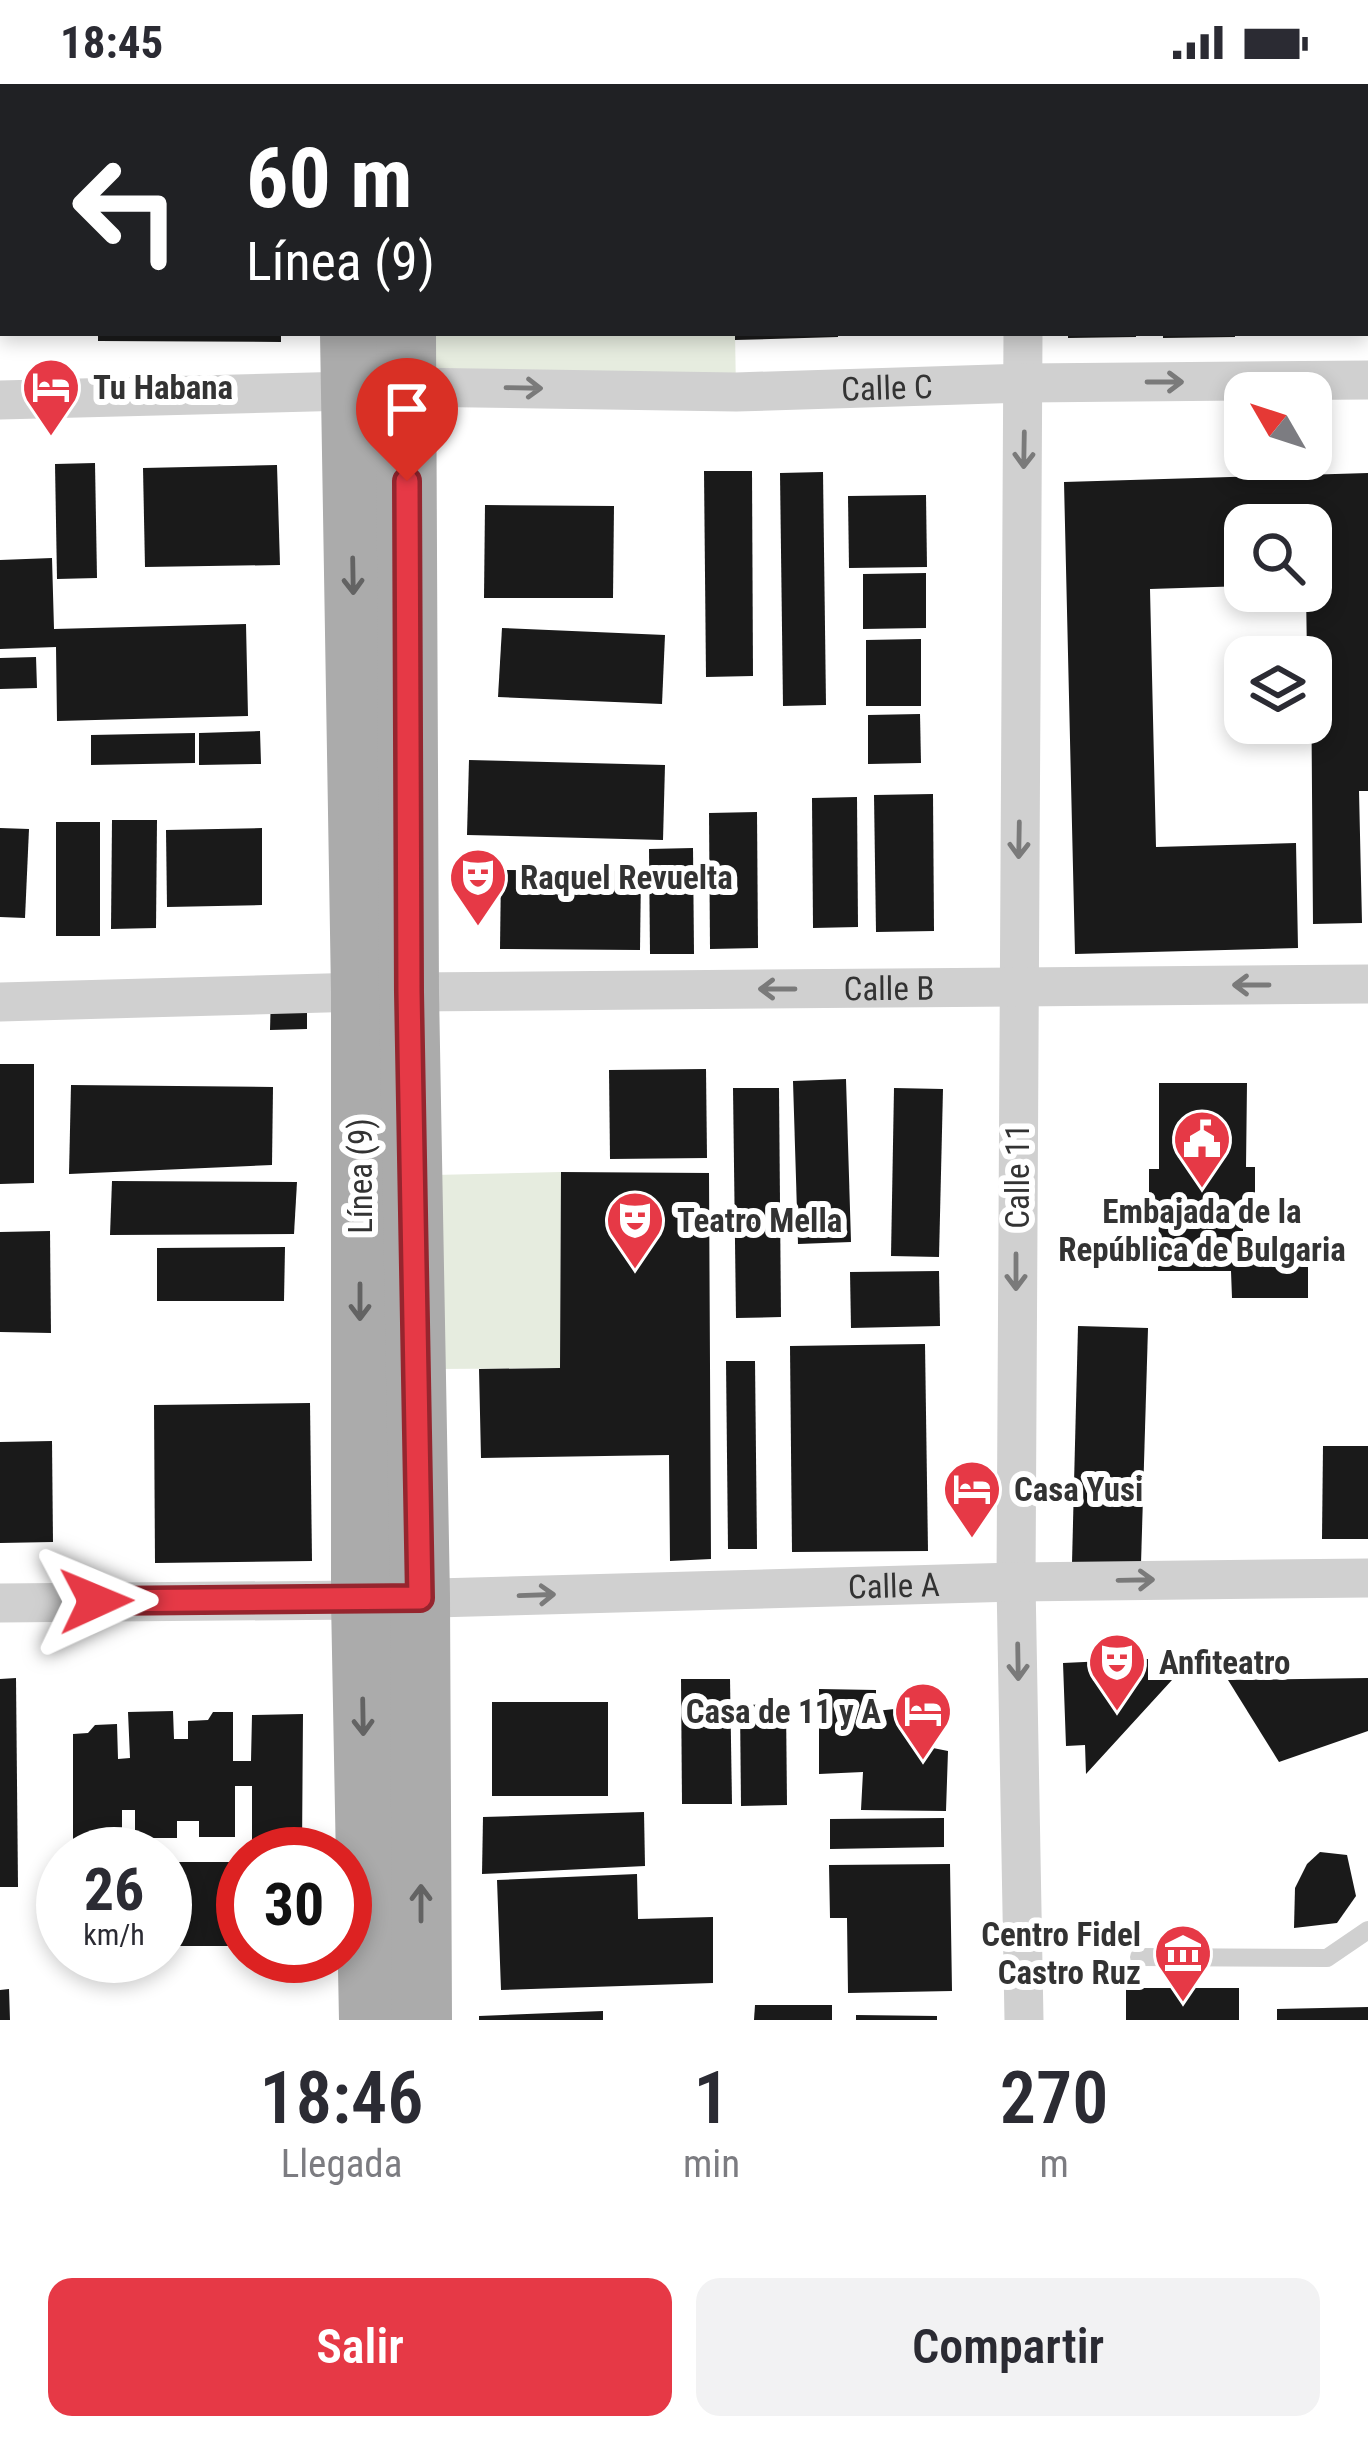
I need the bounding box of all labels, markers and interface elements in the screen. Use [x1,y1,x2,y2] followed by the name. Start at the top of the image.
[60,16,163,69] text: 18:45
[246,129,413,228] text: 60 m
[48,132,204,288] icon: left
[246,230,435,293] text: Línea (9)
[20,356,82,438] hotel icon: Tu Habana
[356,358,458,481] pin
[841,366,933,408] street label: Calle C
[93,368,233,407] place label: Tu Habana
[1145,371,1184,393] one-way arrow
[1224,372,1332,480] north arrow
[1224,372,1332,744] map controls
[374,376,440,442] icon: arrive
[504,376,543,399] one-way arrow
[1012,430,1035,469] one-way arrow
[1224,504,1332,612] button: search
[342,556,364,595] one-way arrow
[1224,636,1332,744] button: layers
[1007,820,1030,859] one-way arrow
[447,846,509,928] theatre icon: Raquel Revuelta
[520,858,733,897] place label: Raquel Revuelta
[843,968,935,1008] street label: Calle B
[1232,974,1271,996] one-way arrow
[758,978,797,1000] one-way arrow
[1171,1108,1233,1190] public building icon: Embajada de la República de Bulgaria
[341,1118,380,1234] street label: Línea (9)
[998,1123,1037,1229] street label: Calle 11
[604,1189,666,1271] theatre icon: Teatro Mella
[1058,1192,1346,1269] place label: Embajada de la República de Bulgaria
[677,1201,842,1240] place label: Teatro Mella
[1005,1252,1027,1291] one-way arrow
[349,1282,371,1321] one-way arrow
[941,1458,1003,1540] hotel icon: Casa Yusi
[1014,1470,1143,1509] place label: Casa Yusi
[33,1538,159,1664] position arrow
[847,1565,940,1606] street label: Calle A
[1116,1568,1155,1591] one-way arrow
[517,1583,556,1606] one-way arrow
[1086,1631,1148,1713] theatre icon: Anfiteatro
[1006,1642,1029,1681] one-way arrow
[1159,1643,1291,1682] place label: Anfiteatro
[892,1680,954,1762] hotel icon: Casa de 11 y A
[686,1692,881,1731] place label: Casa de 11 y A
[352,1697,374,1736] one-way arrow
[216,1827,372,1983] speed limit sign: 30
[84,1854,144,1925] text: 26
[410,1884,432,1923] one-way arrow
[981,1915,1141,1992] place label: Centro Fidel Castro Ruz
[83,1917,145,1952] text: km/h
[1152,1922,1214,2004] museum icon: Centro Fidel Castro Ruz
[260,2056,423,2141] text: 18:46
[694,2056,730,2141] text: 1
[1000,2056,1108,2141] text: 270
[281,2141,402,2187] text: Llegada
[683,2141,740,2187] text: min
[1039,2141,1069,2187] text: m
[48,2278,672,2416] button: Salir
[696,2278,1320,2416] button: Compartir

